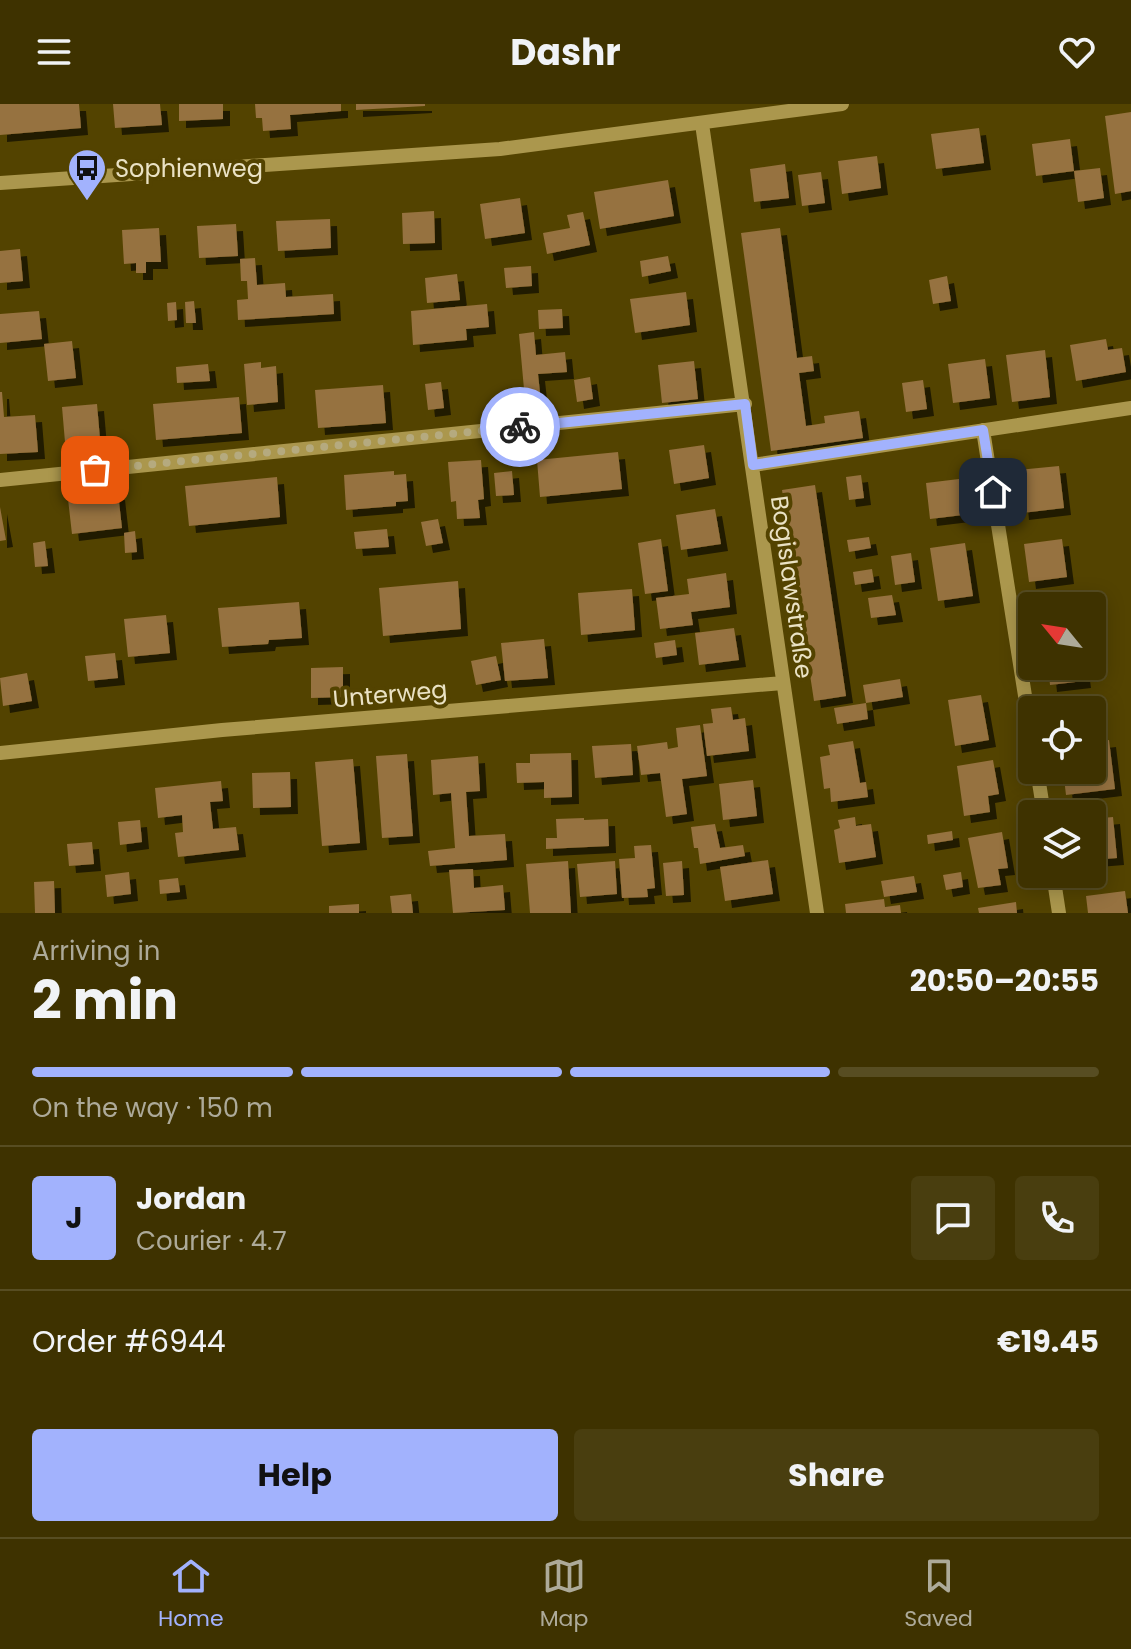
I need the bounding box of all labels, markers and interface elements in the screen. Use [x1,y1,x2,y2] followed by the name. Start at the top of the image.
[510,27,621,78] text: Dashr
[32,30,76,74] icon: menu
[1055,30,1099,74] icon: heart
[66,147,108,202] bus stop icon: Sophienweg
[115,152,263,185] place label: Sophienweg
[480,387,560,467] courier
[498,405,542,449] icon: bike
[61,436,129,504] pin
[73,448,117,492] icon: bag
[959,458,1027,526] pin
[971,470,1015,514] icon: home
[763,493,821,681] street label: Bogislawstraße
[1018,592,1106,680] north arrow
[1018,592,1106,888] map controls
[331,673,449,715] street label: Unterweg
[1018,696,1106,784] button: locate
[1018,800,1106,888] button: layers
[32,933,161,969] text: Arriving in
[910,959,1099,1002] text: 20:50–20:55
[32,964,178,1037] text: 2 min
[32,1090,273,1126] text: On the way · 150 m
[911,1176,995,1260] button: chat
[1015,1176,1099,1260] button: phone
[136,1177,246,1220] text: Jordan
[65,1196,83,1239] text: J
[136,1223,287,1259] text: Courier · 4.7
[32,1320,226,1363] text: Order #6944
[997,1320,1099,1363] text: €19.45
[32,1429,558,1521] button: Help
[574,1429,1099,1521] button: Share
[158,1554,224,1635] tab: Home
[540,1554,588,1635] tab: Map
[904,1554,973,1635] tab: Saved

